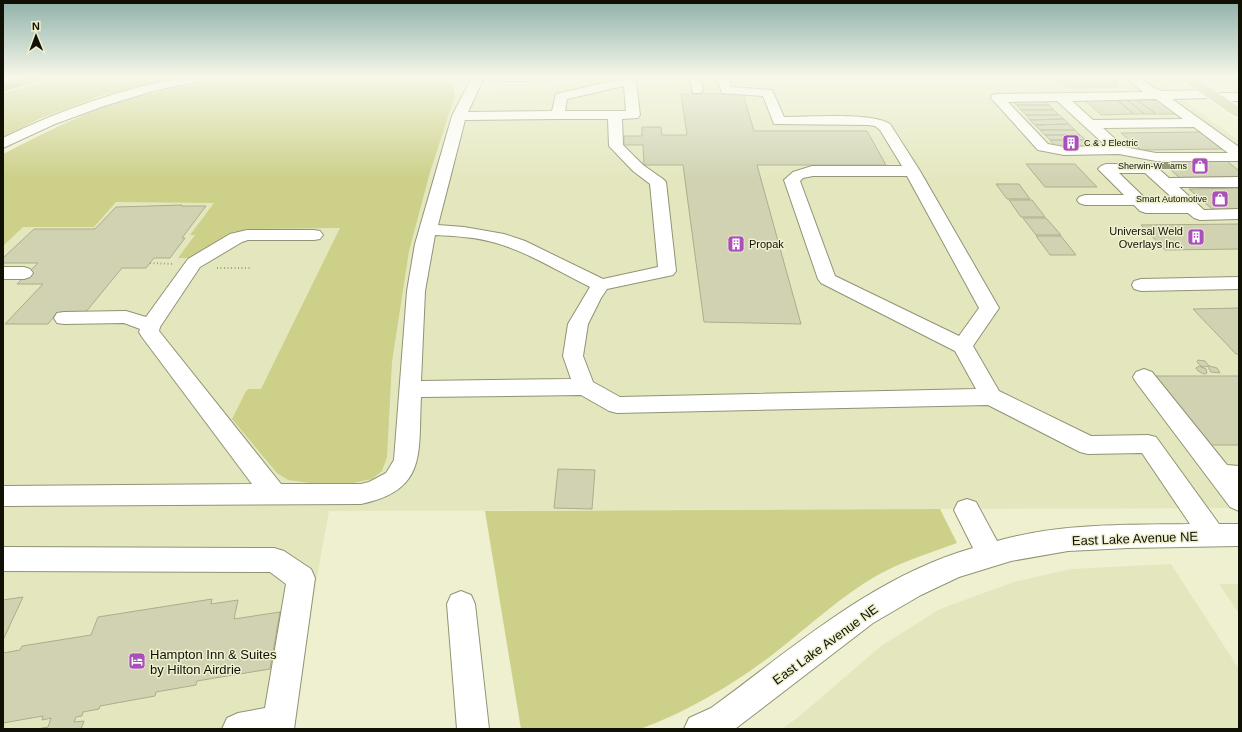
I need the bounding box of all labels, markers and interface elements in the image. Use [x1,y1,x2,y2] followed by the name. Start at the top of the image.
[16,16,56,56] north arrow
[32,20,40,32] text: N
[1061,133,1081,153] building icon: C & J Electric
[1084,138,1139,148] place label: C & J Electric
[1190,156,1210,176] shop icon: Sherwin-Williams
[1118,161,1187,171] place label: Sherwin-Williams
[1210,189,1230,209] shop icon: Smart Automotive
[1136,194,1207,204] place label: Smart Automotive
[1109,225,1183,250] place label: Universal Weld Overlays Inc.
[1186,227,1206,247] building icon: Universal Weld Overlays Inc.
[726,234,746,254] building icon: Propak
[749,238,784,250] place label: Propak
[1072,529,1199,548] street label: East Lake Avenue NE
[770,601,881,688] street label: East Lake Avenue NE
[150,647,277,677] place label: Hampton Inn & Suites by Hilton Airdrie
[127,651,147,671] hotel icon: Hampton Inn & Suites by Hilton Airdrie

